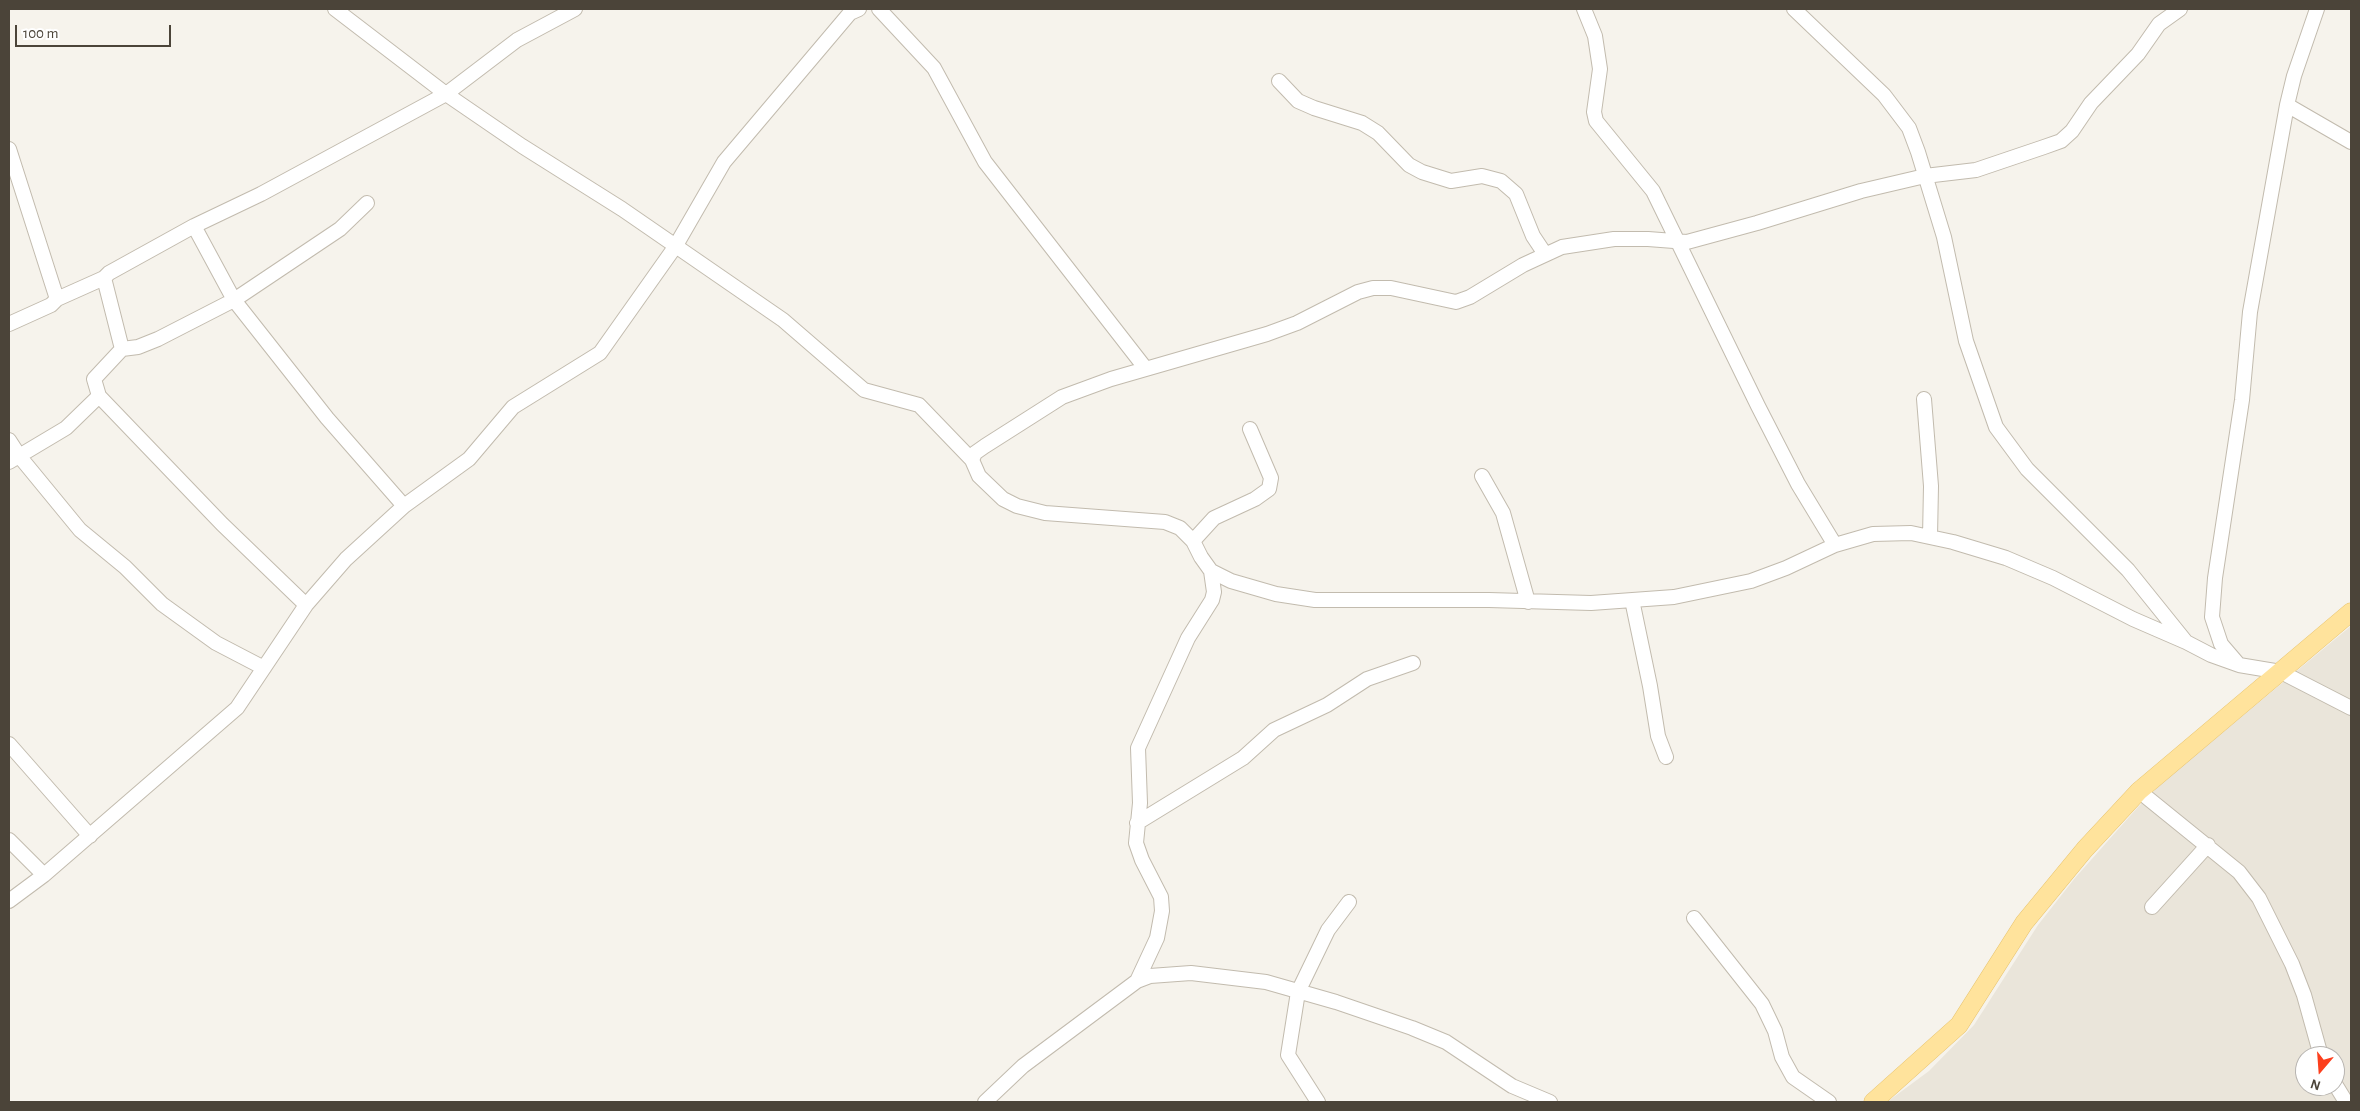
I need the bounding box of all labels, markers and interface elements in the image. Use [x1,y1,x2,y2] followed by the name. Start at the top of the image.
[18,15,174,47] scale bar
[23,26,58,41] text: 100 m
[2295,1046,2345,1096] north arrow
[2309,1076,2322,1092] text: N

